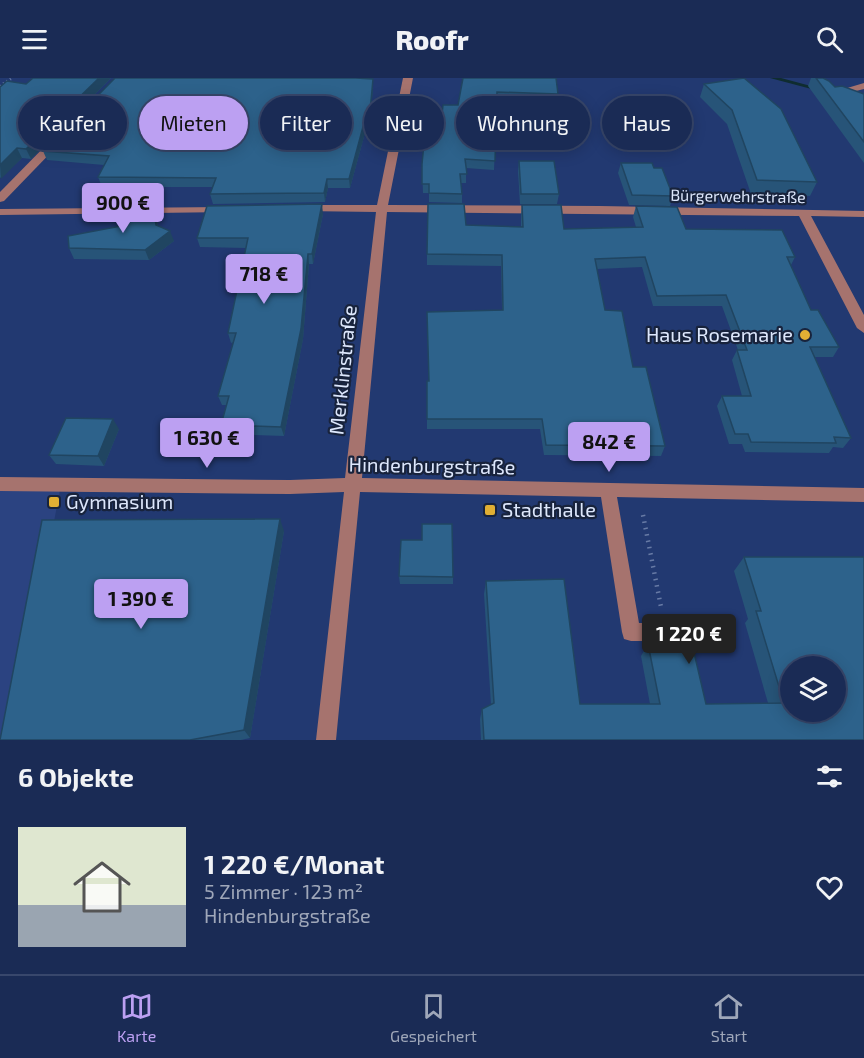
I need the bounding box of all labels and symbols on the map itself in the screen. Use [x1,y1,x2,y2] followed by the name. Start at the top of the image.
[81,183,165,234] pin: 900 €
[670,185,806,206] street label: Bürgerwehrstraße
[222,254,306,305] pin: 718 €
[323,304,361,436] street label: Merklinstraße
[646,322,793,346] place label: Haus Rosemarie
[798,328,812,342] marker: Haus Rosemarie
[152,418,262,469] pin: 1 630 €
[567,422,651,473] pin: 842 €
[348,452,516,478] street label: Hindenburgstraße
[66,489,173,513] place label: Gymnasium
[47,495,61,509] marker: Gymnasium
[502,497,596,521] place label: Stadthalle
[483,503,497,517] marker: Stadthalle
[86,579,196,630] pin: 1 390 €
[634,614,744,665] pin: 1 220 €

